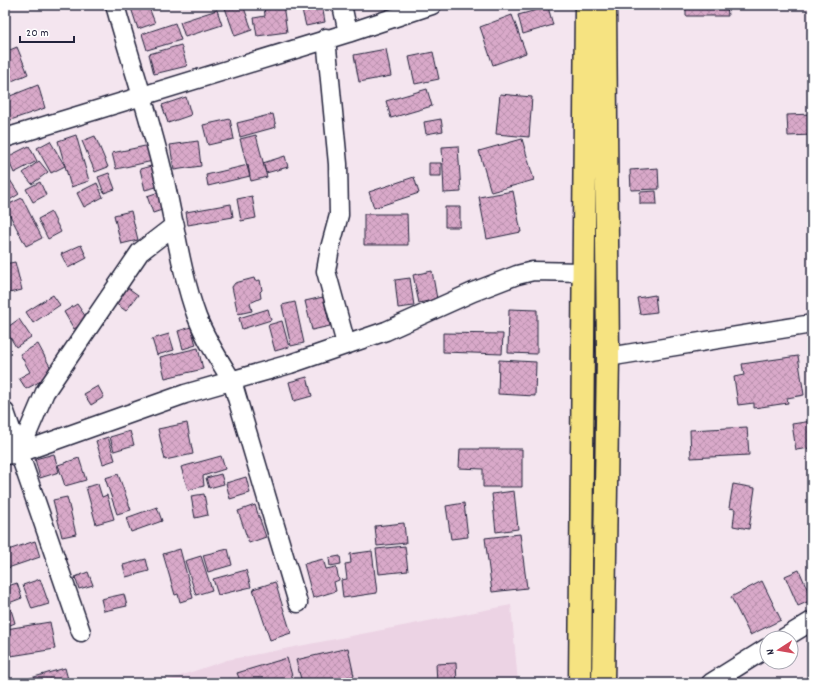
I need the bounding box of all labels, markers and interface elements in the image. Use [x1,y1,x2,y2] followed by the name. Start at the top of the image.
[20,18,74,44] scale bar
[26,25,49,42] text: 20 m
[759,630,799,670] north arrow
[763,647,780,656] text: N

